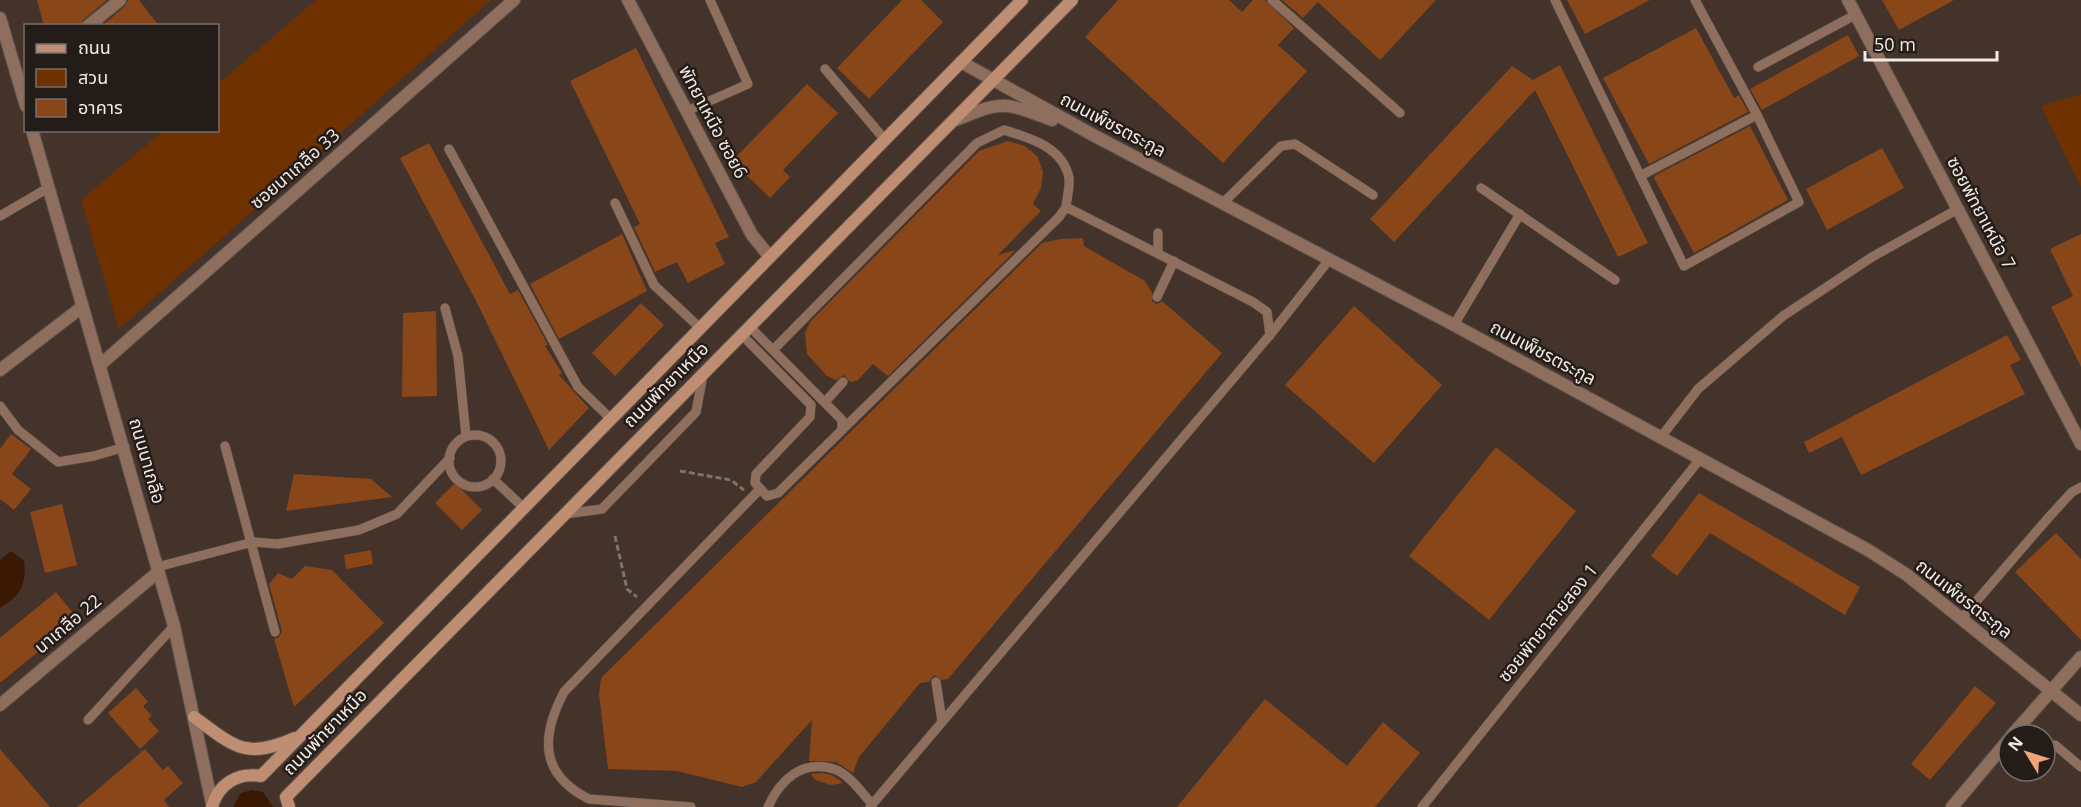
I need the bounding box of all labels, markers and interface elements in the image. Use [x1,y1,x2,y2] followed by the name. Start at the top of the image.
[24,24,219,132] legend
[1865,24,1997,62] scale bar
[1874,32,1916,56] text: 50 m
[78,35,111,59] text: ถนน
[674,61,754,182] street label: พัทยาเหนือ ซอย6
[78,65,108,89] text: สวน
[1056,86,1171,163] street label: ถนนเพ็ชรตระกูล
[78,95,123,119] text: อาคาร
[244,123,344,214] street label: ซอยนาเกลือ 33
[1942,152,2022,273] street label: ซอยพัทยาเหนือ 7
[1486,314,1601,391] street label: ถนนเพ็ชรตระกูล
[617,336,713,432] street label: ถนนพัทยาเหนือ
[124,415,172,506] street label: ถนนนาเกลือ
[1911,553,2018,644] street label: ถนนเพ็ชรตระกูล
[1492,558,1603,687] street label: ซอยพัทยาสายสอง 1
[29,588,106,658] street label: นาเกลือ 22
[277,683,372,780] street label: ถนนพัทยาเหนือ
[1997,723,2057,783] north arrow
[2003,732,2028,756] text: N

